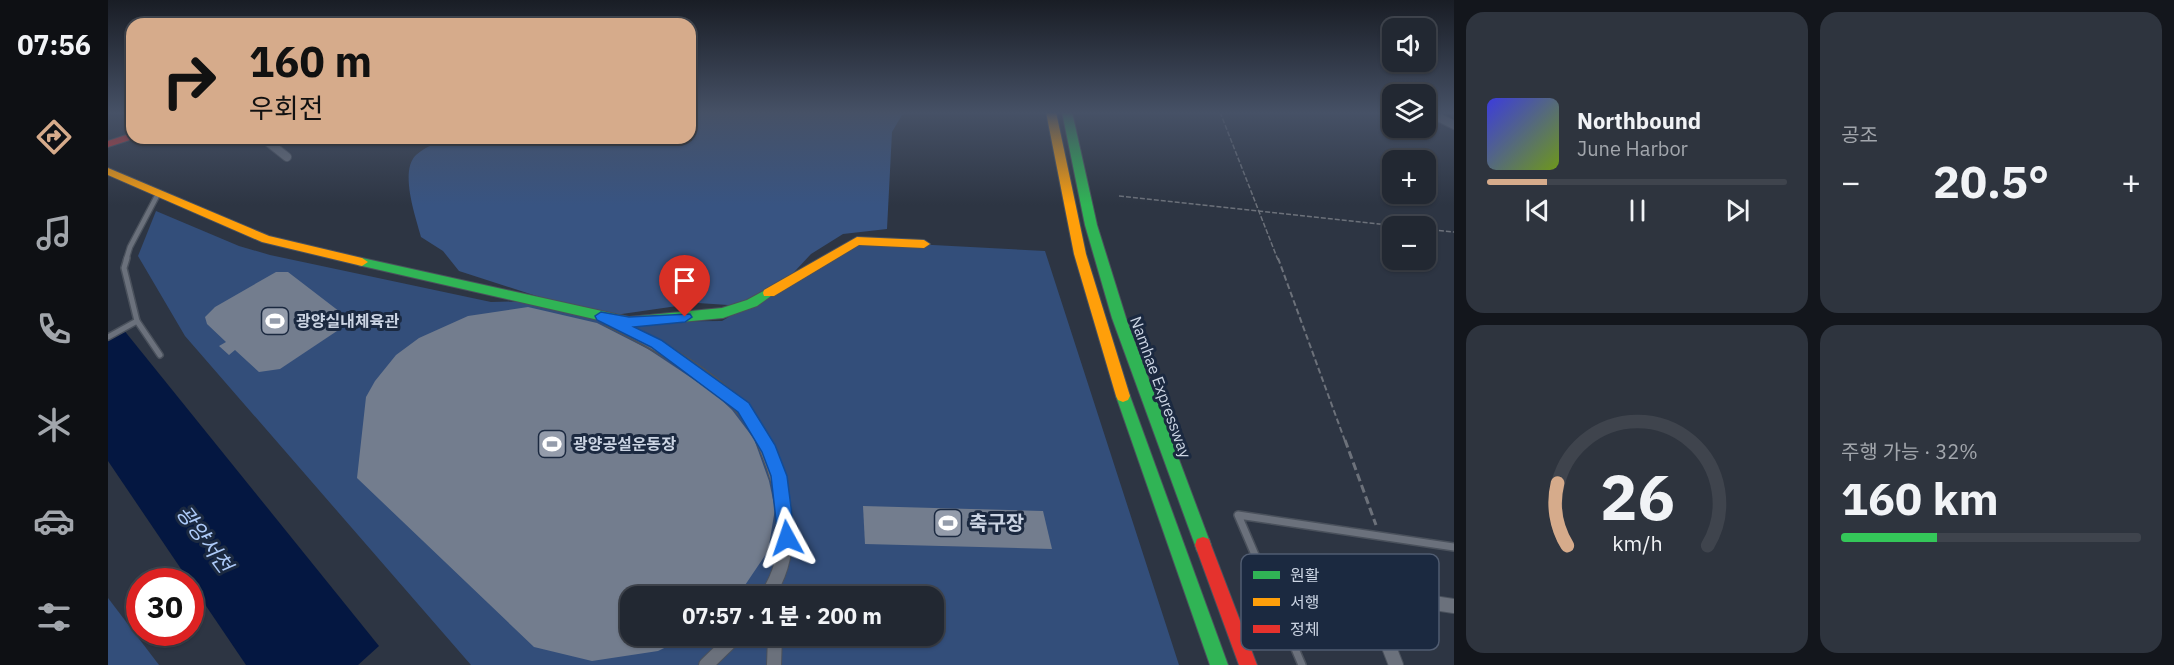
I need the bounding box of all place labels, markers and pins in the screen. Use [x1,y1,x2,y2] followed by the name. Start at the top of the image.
[659,255,710,317] pin
[259,305,291,337] sports icon: 광양실내체육관
[296,311,399,331] place label: 광양실내체육관
[536,428,568,460] sports icon: 광양공설운동장
[573,434,676,454] place label: 광양공설운동장
[932,507,964,539] sports icon: 축구장
[969,509,1024,536] place label: 축구장

